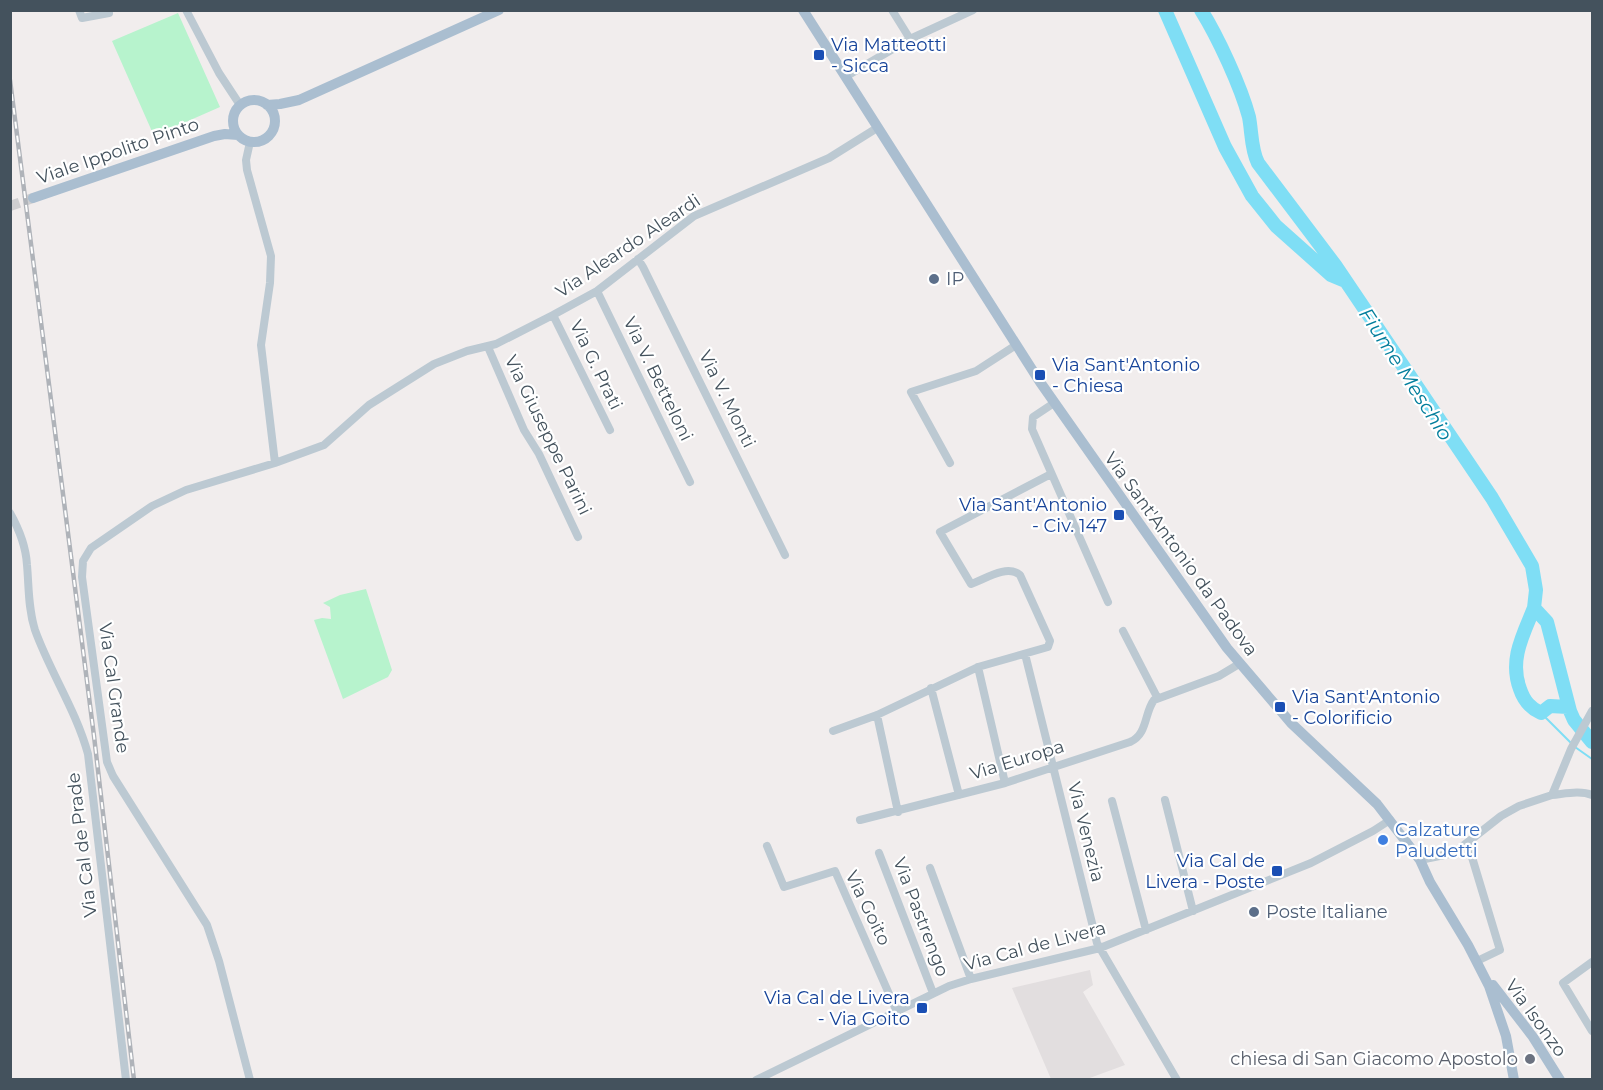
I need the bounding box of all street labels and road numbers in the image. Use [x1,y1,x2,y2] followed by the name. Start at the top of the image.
[34,113,202,189] street label: Viale Ippolito Pinto
[552,189,704,303] street label: Via Aleardo Aleardi
[618,313,698,445] street label: Via V. Betteloni
[565,317,627,413] street label: Via G. Prati
[694,347,760,451] street label: Via V. Monti
[500,351,596,519] street label: Via Giuseppe Parini
[1100,448,1262,660] street label: Via Sant'Antonio da Padova
[94,621,134,755] street label: Via Cal Grande
[967,735,1067,785] street label: Via Europa
[62,771,102,919] street label: Via Cal de Prade
[1063,780,1109,884] street label: Via Venezia
[888,855,954,979] street label: Via Pastrengo
[840,867,896,949] street label: Via Goito
[962,916,1108,976] street label: Via Cal de Livera
[1501,975,1571,1061] street label: Via Isonzo

